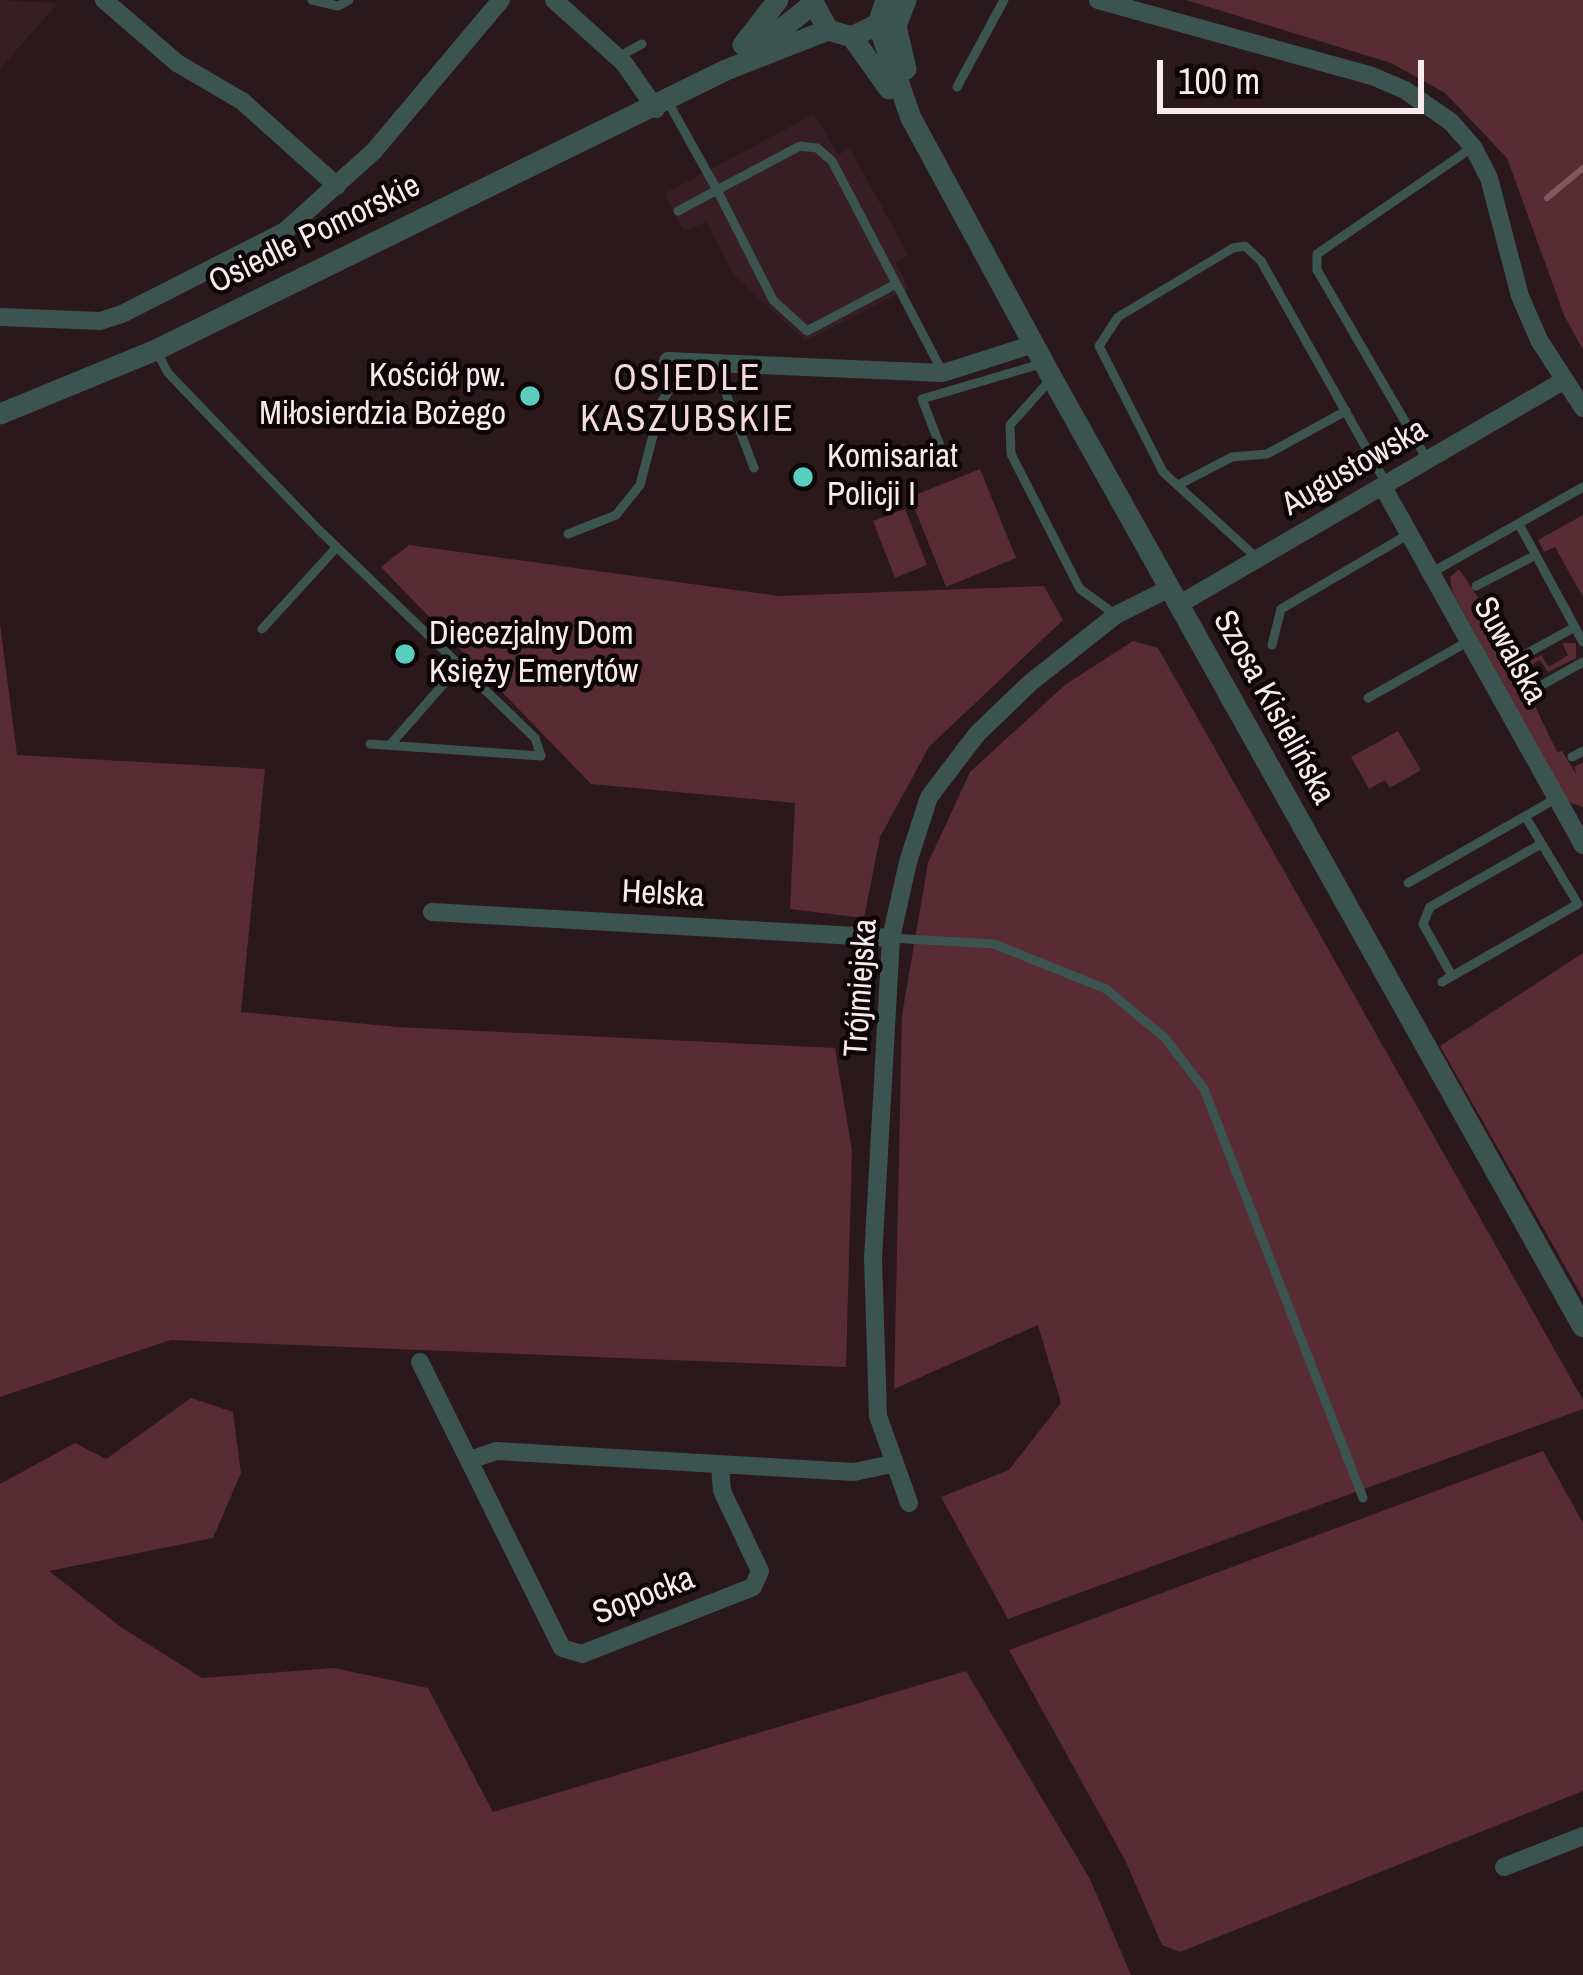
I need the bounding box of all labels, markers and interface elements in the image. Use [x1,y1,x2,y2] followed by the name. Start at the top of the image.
[1163,36,1430,110] scale bar
[1178,57,1260,105] text: 100 m
[203,167,427,303] street label: Osiedle Pomorskie
[259,357,506,435] place label: Kościół pw. Miłosierdzia Bożego
[580,358,796,443] district label: OSIEDLE KASZUBSKIE
[517,383,543,409] marker: Kościół pw. Miłosierdzia Bożego
[1275,411,1435,525] street label: Augustowska
[827,438,958,516] place label: Komisariat Policji I
[790,464,816,490] marker: Komisariat Policji I
[1464,591,1554,711] street label: Suwalska
[1204,604,1342,812] street label: Szosa Kisielińska
[429,615,638,693] place label: Diecezjalny Dom Księży Emerytów
[392,641,418,667] marker: Diecezjalny Dom Księży Emerytów
[621,873,705,917] street label: Helska
[837,917,887,1059] street label: Trójmiejska
[588,1560,700,1634] street label: Sopocka

